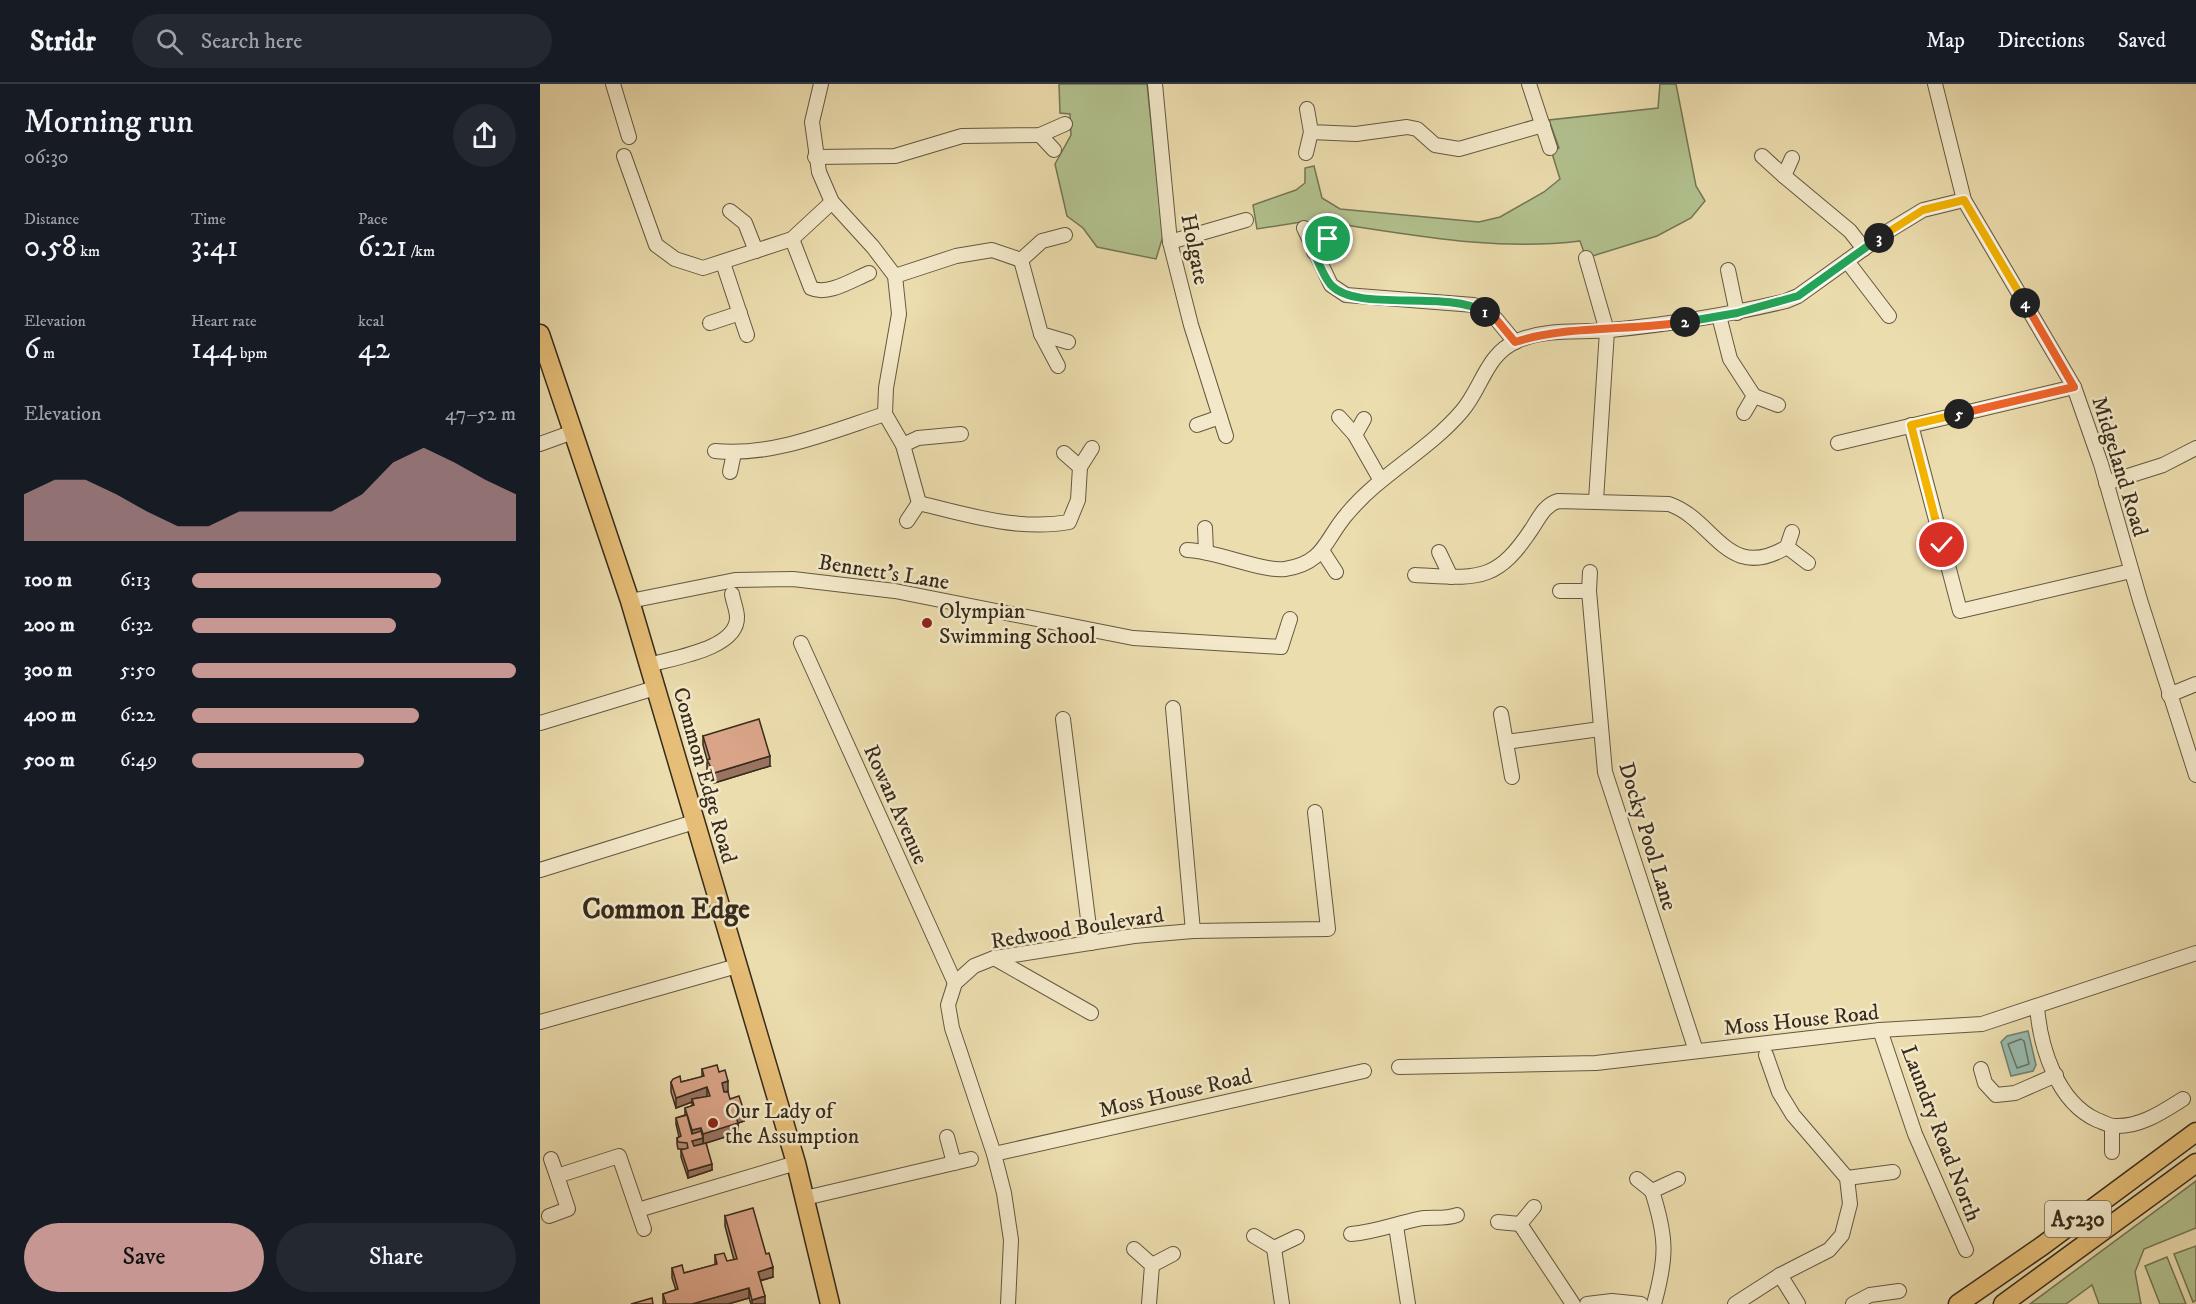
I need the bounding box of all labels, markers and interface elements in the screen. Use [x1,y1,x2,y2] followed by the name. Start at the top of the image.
[132,14,552,68] search box
[30,24,96,59] text: Stridr
[153,25,186,58] icon: search
[201,28,302,55] text: Search here
[1926,28,1965,54] text: Map
[1998,28,2085,54] text: Directions
[2118,28,2166,54] text: Saved
[24,102,193,143] text: Morning run
[453,104,516,167] button: share
[24,145,69,170] text: 06:30
[24,209,79,229] text: Distance
[191,209,226,229] text: Time
[358,209,388,229] text: Pace
[1174,212,1215,287] street label: Holgate
[1302,213,1353,264] pin
[1311,222,1344,255] icon: arrive
[1864,223,1894,253] pin: 3
[1876,228,1882,248] text: 3
[24,229,77,266] text: 0.58
[191,229,238,266] text: 3:41
[358,229,407,266] text: 6:21
[77,241,100,261] text: km
[407,241,435,261] text: /km
[2010,288,2040,318] pin: 4
[2020,293,2030,313] text: 4
[1470,297,1500,327] pin: 1
[1482,302,1488,322] text: 1
[1670,307,1700,337] pin: 2
[24,311,86,331] text: Elevation
[191,311,257,331] text: Heart rate
[358,311,384,331] text: kcal
[1681,312,1689,332] text: 2
[24,331,40,368] text: 6
[191,331,237,368] text: 144
[358,331,390,368] text: 42
[40,343,55,363] text: m
[237,343,268,363] text: bpm
[2085,393,2154,540] street label: Midgeland Road
[1944,399,1974,429] pin: 5
[24,402,101,427] text: Elevation
[445,402,516,427] text: 47–52 m
[1955,404,1963,424] text: 5
[1916,519,1967,570] pin
[1925,528,1958,561] icon: check
[816,549,951,596] street label: Bennett's Lane
[24,568,72,593] text: 100 m
[120,568,150,593] text: 6:13
[939,598,1097,650] place label: Olympian Swimming School
[24,613,75,638] text: 200 m
[120,613,153,638] text: 6:32
[920,616,934,630] marker: Olympian Swimming School
[24,658,72,683] text: 300 m
[120,658,156,683] text: 5:50
[667,684,743,867] street label: Common Edge Road
[24,703,76,728] text: 400 m
[120,703,155,728] text: 6:22
[857,741,934,869] street label: Rowan Avenue
[24,748,75,773] text: 500 m
[120,748,157,773] text: 6:49
[1612,759,1683,914] street label: Docky Pool Lane
[582,892,750,927] district label: Common Edge
[989,901,1166,955] street label: Redwood Boulevard
[1722,999,1880,1042] street label: Moss House Road
[1895,1041,1987,1226] street label: Laundry Road North
[1096,1063,1254,1124] street label: Moss House Road
[725,1098,860,1150] place label: Our Lady of the Assumption
[706,1116,720,1130] marker: Our Lady of the Assumption
[2045,1201,2111,1237] road number: A5230
[24,1223,264,1292] button: Save
[276,1223,516,1292] button: Share

